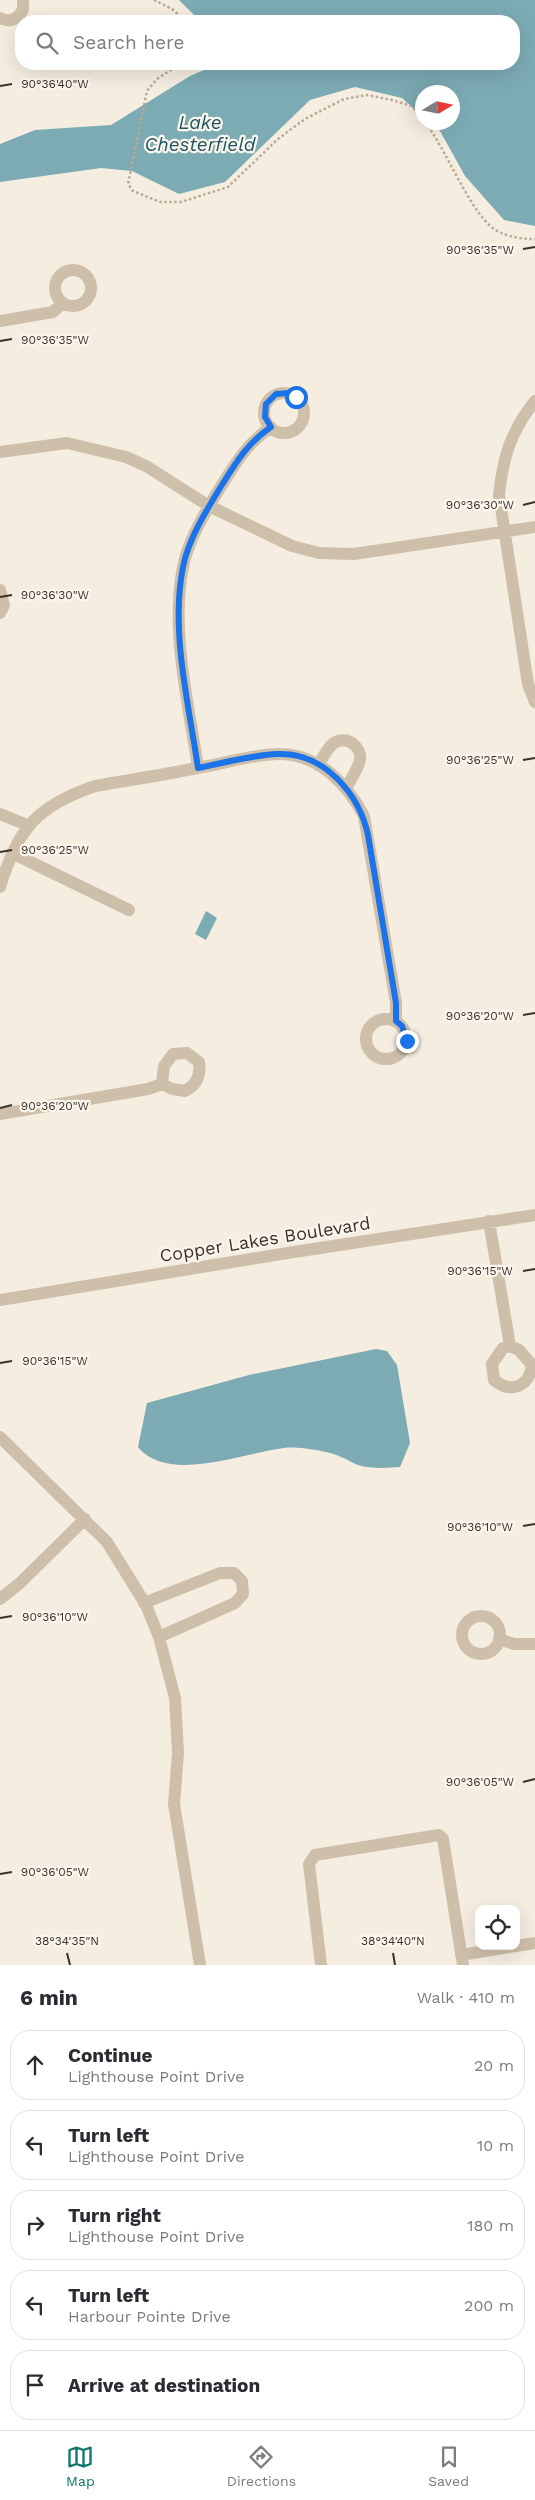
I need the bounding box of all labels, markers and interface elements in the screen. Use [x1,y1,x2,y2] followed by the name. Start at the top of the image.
[15,15,520,70] search box
[33,29,61,57] icon: search
[73,31,184,54] text: Search here
[21,77,89,91] text: 90°36'40"W
[415,85,460,130] north arrow
[145,111,257,156] water label: Lake Chesterfield
[446,243,514,257] text: 90°36'35"W
[21,333,89,347] text: 90°36'35"W
[285,386,308,409] route start
[446,498,515,512] text: 90°36'30"W
[21,588,90,602] text: 90°36'30"W
[446,753,514,767] text: 90°36'25"W
[21,843,89,857] text: 90°36'25"W
[446,1009,515,1023] text: 90°36'20"W
[396,1030,419,1053] route end
[21,1099,90,1113] text: 90°36'20"W
[158,1212,372,1266] street label: Copper Lakes Boulevard
[447,1264,513,1278] text: 90°36'15"W
[22,1354,88,1368] text: 90°36'15"W
[447,1520,513,1534] text: 90°36'10"W
[22,1610,88,1624] text: 90°36'10"W
[446,1775,515,1789] text: 90°36'05"W
[21,1865,90,1879] text: 90°36'05"W
[475,1905,520,1950] map controls
[475,1905,520,1950] button: locate
[35,1934,99,1948] text: 38°34'35"N
[361,1934,425,1948] text: 38°34'40"N
[20,1985,78,2010] text: 6 min
[417,1988,515,2007] text: Walk · 410 m
[68,2044,152,2067] text: Continue
[21,2051,49,2079] icon: ahead
[474,2056,514,2075] text: 20 m
[68,2067,245,2086] text: Lighthouse Point Drive
[68,2124,149,2147] text: Turn left
[21,2131,49,2159] icon: left
[477,2136,514,2155] text: 10 m
[68,2147,245,2166] text: Lighthouse Point Drive
[68,2204,161,2227] text: Turn right
[21,2211,49,2239] icon: right
[467,2216,514,2235] text: 180 m
[68,2227,245,2246] text: Lighthouse Point Drive
[68,2284,149,2307] text: Turn left
[21,2291,49,2319] icon: left
[464,2296,514,2315] text: 200 m
[68,2307,231,2326] text: Harbour Pointe Drive
[21,2371,49,2399] icon: arrive
[68,2374,260,2397] text: Arrive at destination
[66,2443,95,2489] tab: Map
[227,2443,296,2489] tab: Directions
[428,2443,469,2489] tab: Saved

